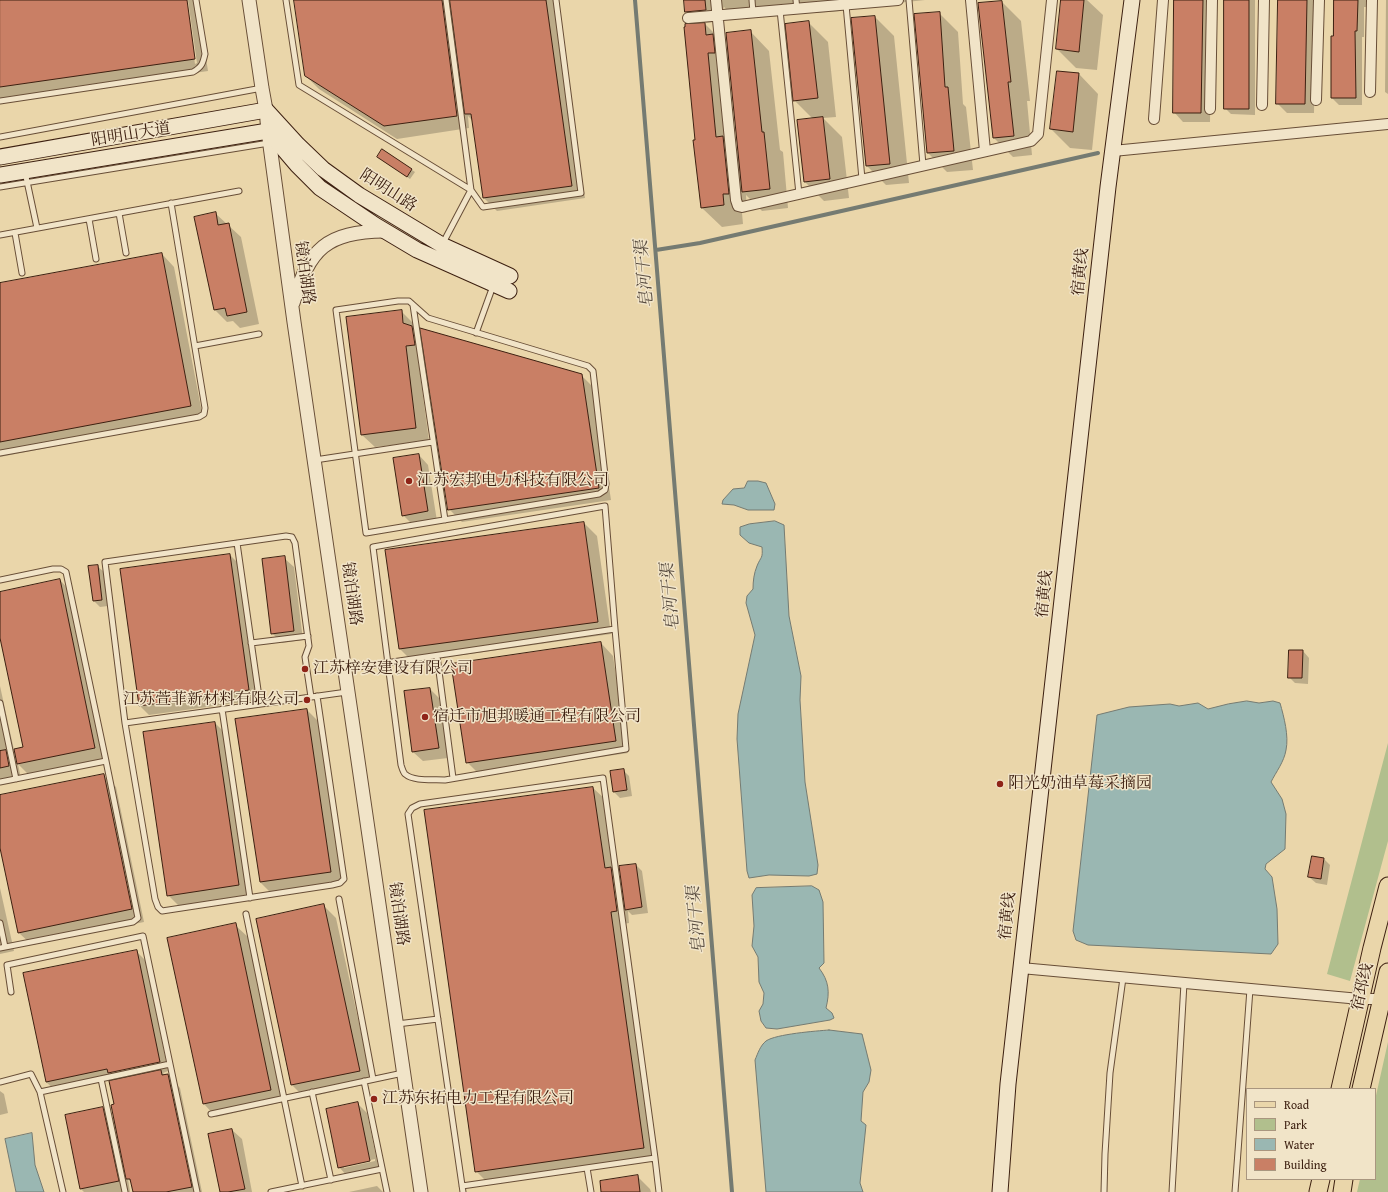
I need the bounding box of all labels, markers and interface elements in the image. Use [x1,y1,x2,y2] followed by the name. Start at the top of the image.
[90,119,172,151] street label: 阳明山大道
[356,166,420,216] street label: 阳明山路
[632,239,658,309] water label: 皂河干渠
[290,240,318,306] street label: 镜泊湖路
[1069,247,1093,297] street label: 宿黄线
[417,471,609,491] place label: 江苏宏邦电力科技有限公司
[404,476,414,486] marker: 江苏宏邦电力科技有限公司
[337,561,365,627] street label: 镜泊湖路
[658,562,684,632] water label: 皂河干渠
[1033,569,1057,619] street label: 宿黄线
[313,659,473,679] place label: 江苏梓安建设有限公司
[300,664,310,674] marker: 江苏梓安建设有限公司
[123,690,299,710] place label: 江苏萱菲新材料有限公司
[302,695,312,705] marker: 江苏萱菲新材料有限公司
[433,707,641,727] place label: 宿迁市旭邦暖通工程有限公司
[420,712,430,722] marker: 宿迁市旭邦暖通工程有限公司
[1008,774,1152,794] place label: 阳光奶油草莓采摘园
[995,779,1005,789] marker: 阳光奶油草莓采摘园
[384,881,412,947] street label: 镜泊湖路
[684,885,710,955] water label: 皂河干渠
[996,891,1020,941] street label: 宿黄线
[1348,961,1378,1013] street label: 宿邳线
[1246,1088,1376,1180] legend
[382,1089,574,1109] place label: 江苏东拓电力工程有限公司
[369,1094,379,1104] marker: 江苏东拓电力工程有限公司
[1284,1096,1309,1113] text: Road
[1284,1116,1307,1133] text: Park
[1284,1136,1314,1153] text: Water
[1284,1156,1327,1173] text: Building

